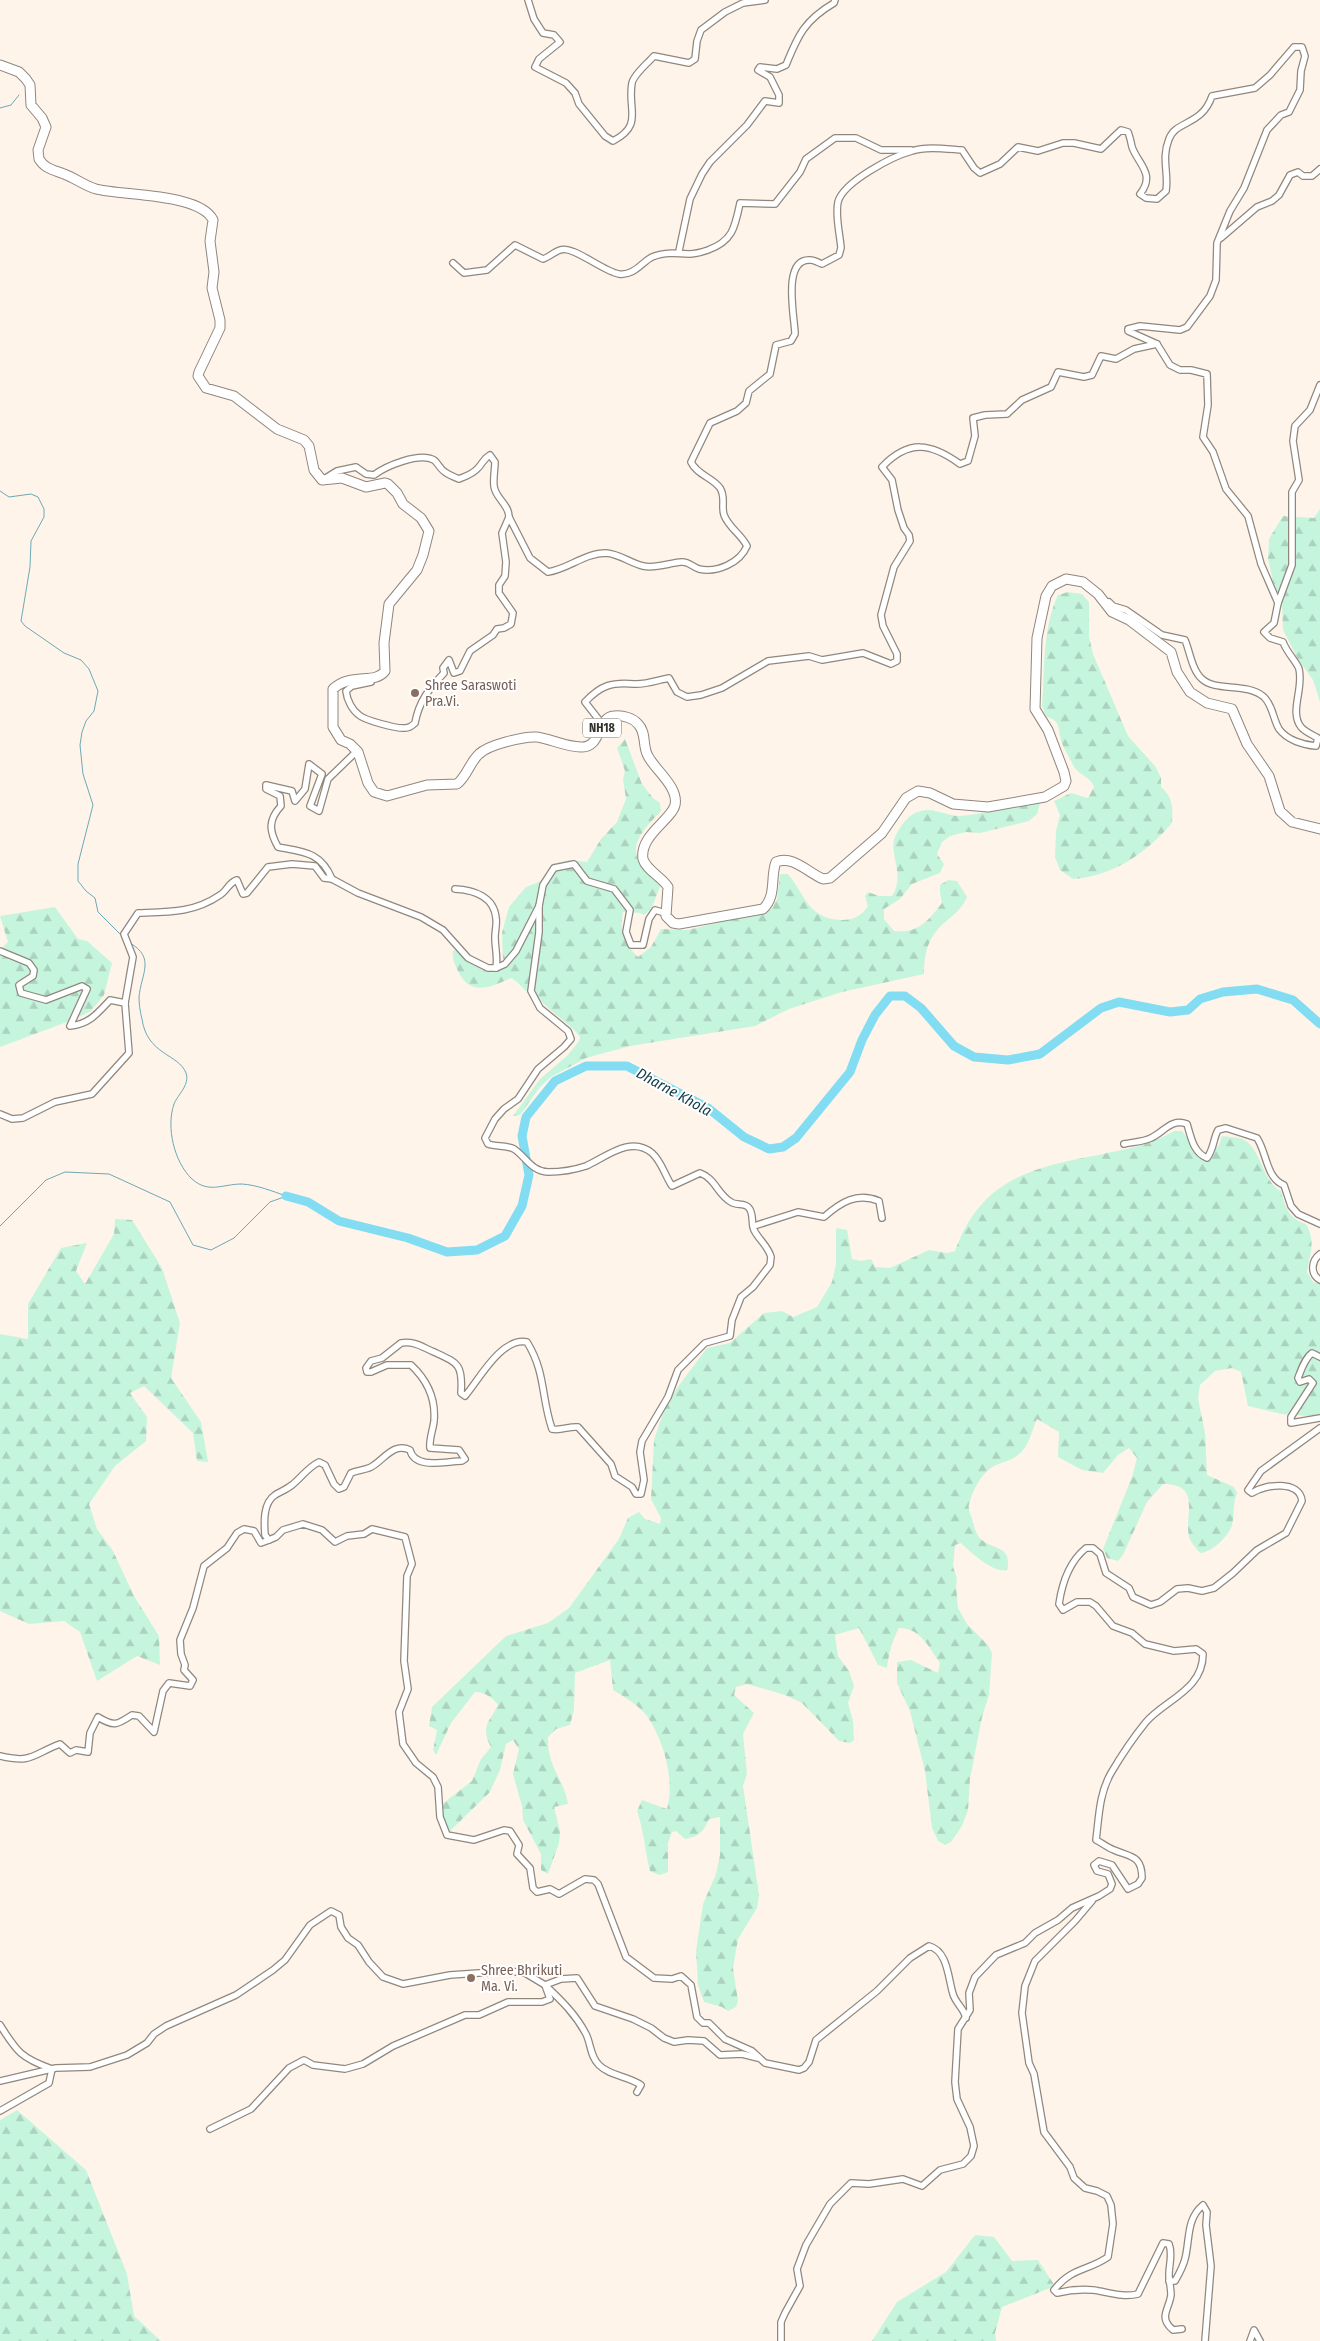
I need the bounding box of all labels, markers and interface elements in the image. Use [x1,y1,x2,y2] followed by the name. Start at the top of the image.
[425,677,516,710] place label: Shree Saraswoti Pra.Vi.
[409,687,421,699] marker: Shree Saraswoti Pra.Vi.
[583,718,621,738] road number: NH18
[633,1064,715,1120] water label: Dharne Khola
[481,1962,562,1995] place label: Shree Bhrikuti Ma. Vi.
[465,1972,477,1984] marker: Shree Bhrikuti Ma. Vi.

